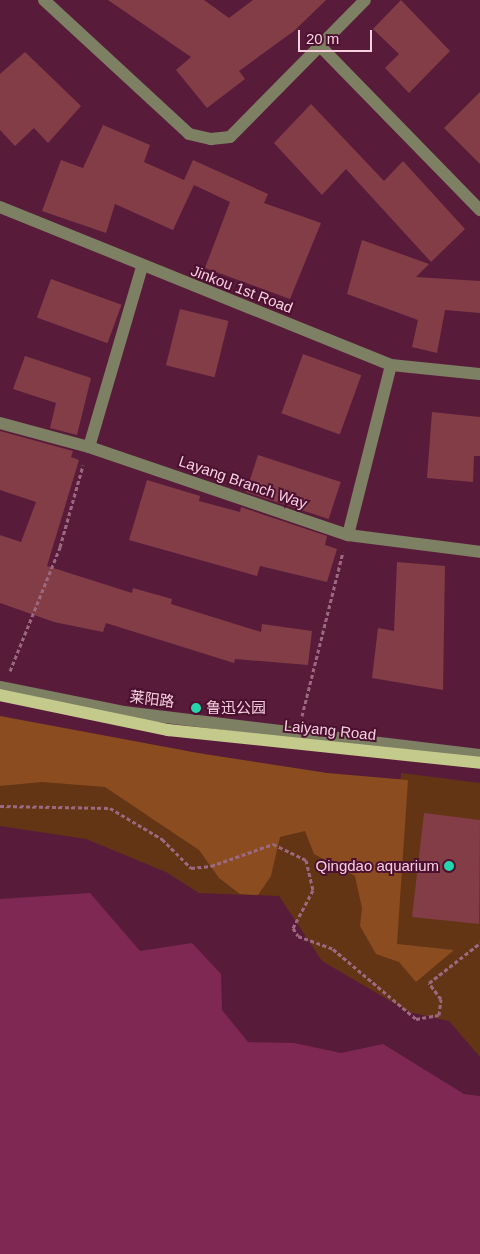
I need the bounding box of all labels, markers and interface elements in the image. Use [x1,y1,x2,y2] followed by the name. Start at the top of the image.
[300,20,374,52] scale bar
[306,30,339,47] text: 20 m
[189,261,295,317] street label: Jinkou 1st Road
[176,452,310,512] street label: Layang Branch Way
[129,687,175,711] street label: 莱阳路
[206,699,266,717] place label: 鲁迅公园
[190,702,202,714] marker: 鲁迅公园
[283,716,377,744] street label: Laiyang Road
[316,857,439,875] place label: Qingdao aquarium
[443,860,455,872] marker: Qingdao aquarium

